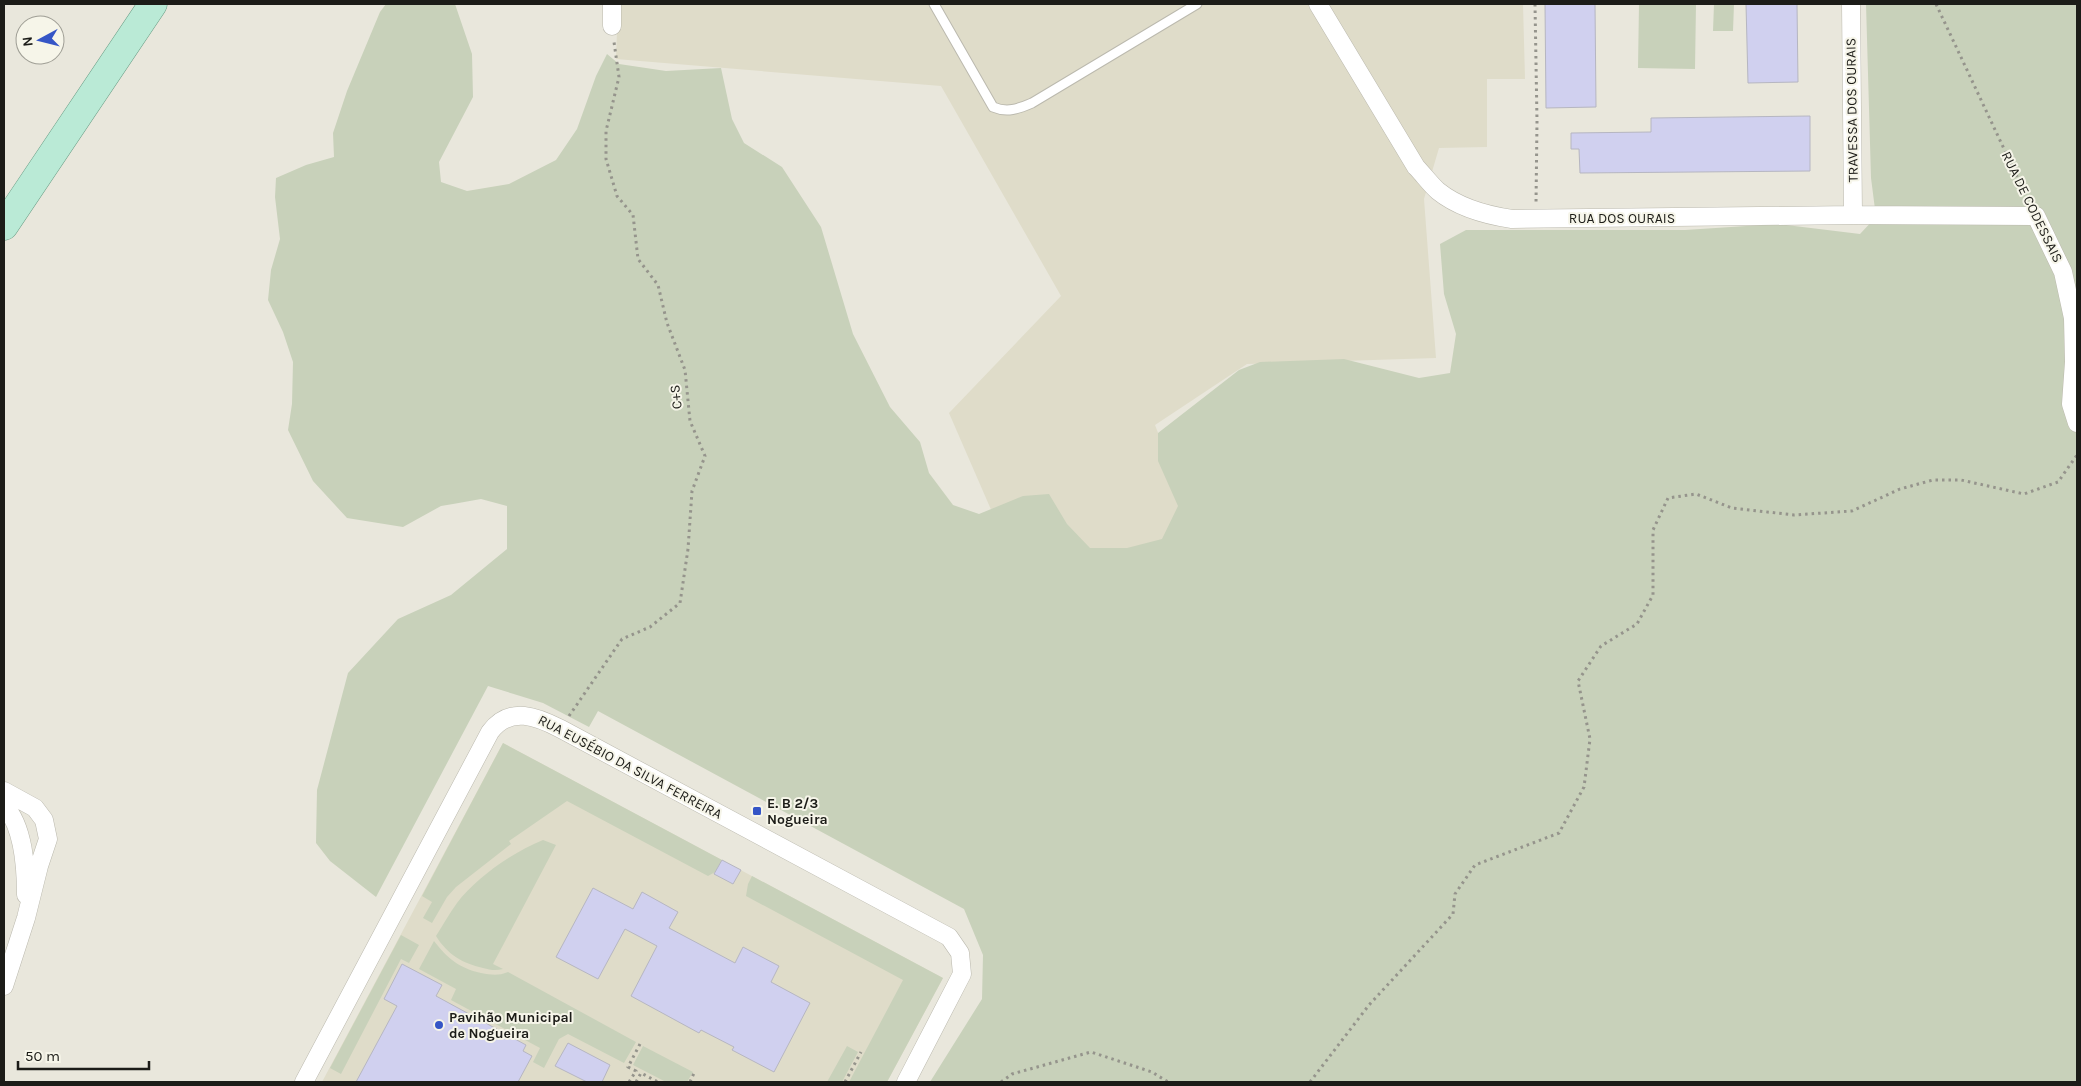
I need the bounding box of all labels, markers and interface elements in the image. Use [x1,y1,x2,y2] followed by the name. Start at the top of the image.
[15,15,65,65] north arrow
[19,36,37,48] text: N
[1842,38,1862,182] street label: TRAVESSA DOS OURAIS
[1998,149,2066,265] street label: RUA DE CODESSAIS
[1569,210,1675,227] street label: RUA DOS OURAIS
[666,384,686,410] street label: C+S
[535,710,725,823] street label: RUA EUSÉBIO DA SILVA FERREIRA
[767,795,828,828] place label: E. B 2/3 Nogueira
[751,805,763,817] marker: E. B 2/3 Nogueira
[449,1009,573,1042] place label: Pavihão Municipal de Nogueira
[433,1019,445,1031] marker: Pavihão Municipal de Nogueira
[18,1038,149,1070] scale bar
[25,1047,60,1065] text: 50 m

